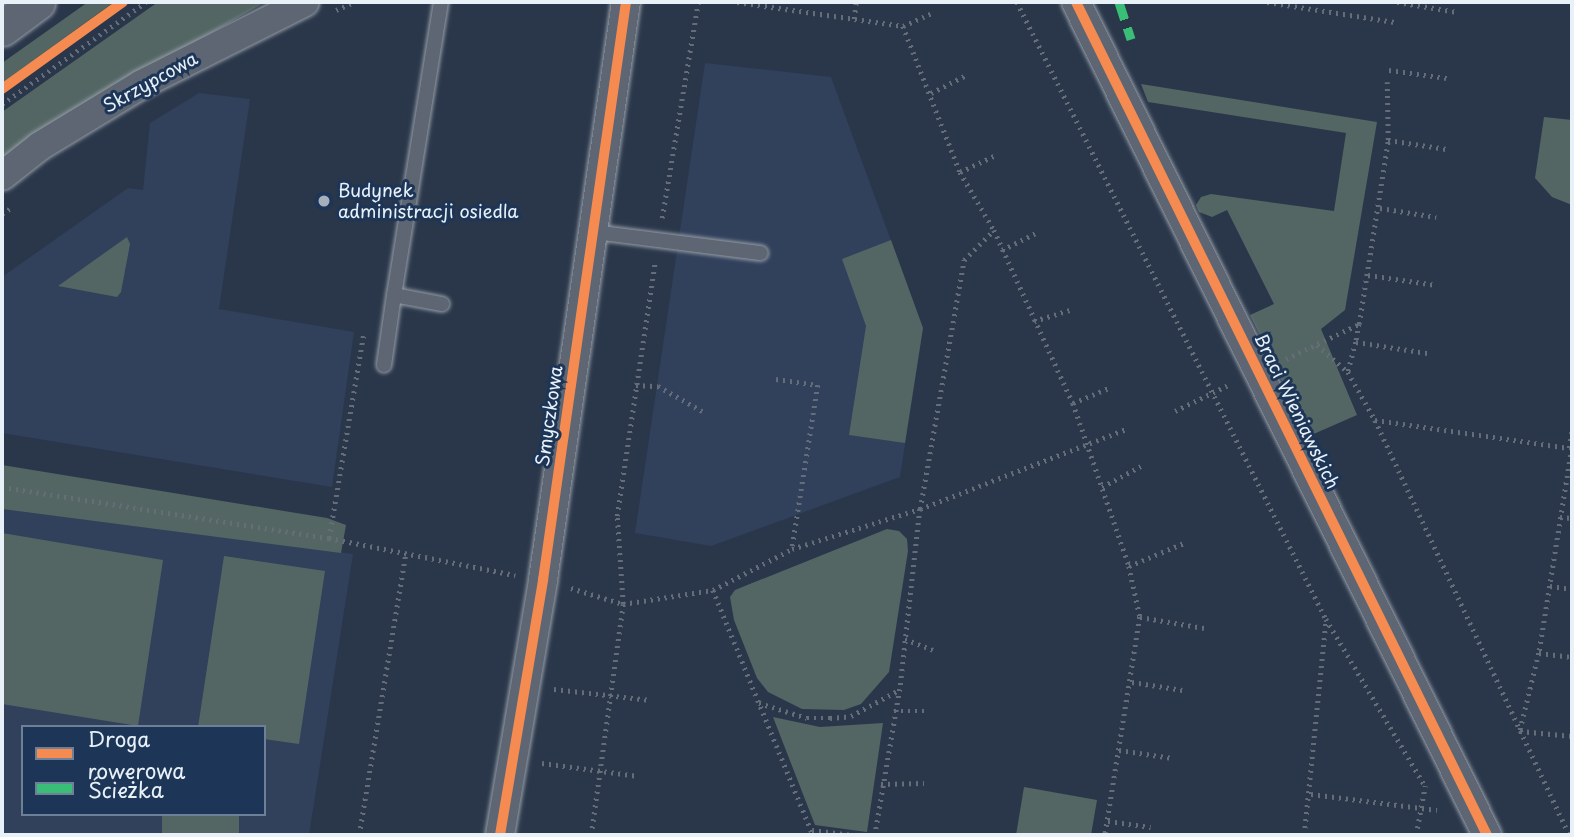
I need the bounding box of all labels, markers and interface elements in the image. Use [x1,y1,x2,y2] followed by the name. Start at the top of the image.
[99,47,201,117] street label: Skrzypcowa
[338,180,518,222] place label: Budynek administracji osiedla
[316,193,332,209] marker: Budynek administracji osiedla
[1250,329,1344,493] street label: Braci Wieniawskich
[531,364,567,468] street label: Smyczkowa
[88,722,185,786] text: Droga rowerowa
[21,725,266,816] legend
[88,773,164,805] text: Ścieżka

